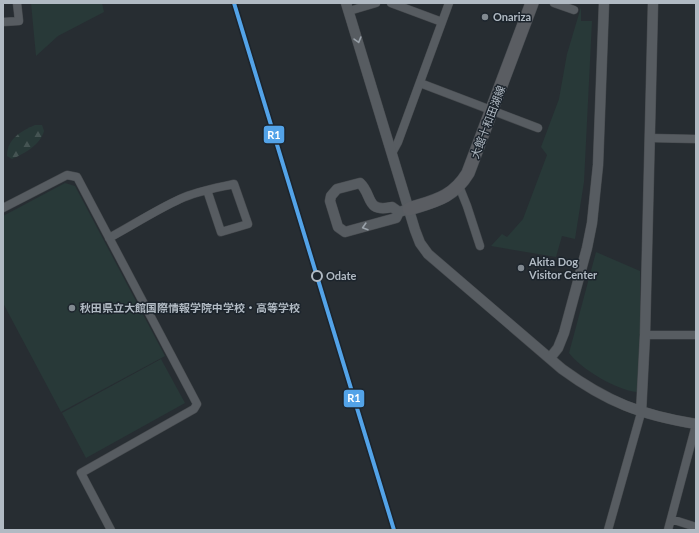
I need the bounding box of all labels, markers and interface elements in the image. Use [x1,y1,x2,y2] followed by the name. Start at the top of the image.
[493,10,531,23] place label: Onariza
[480,12,490,22] marker: Onariza
[353,37,361,44] one-way arrow
[468,84,507,160] street label: 大館十和田湖線
[263,125,285,144] line badge: R1
[267,128,281,141] text: R1
[362,222,369,231] one-way arrow
[528,255,598,281] place label: Akita Dog Visitor Center
[516,263,526,273] marker: Akita Dog Visitor Center
[326,269,357,282] place label: Odate
[311,270,323,282] marker: Odate
[80,301,300,314] place label: 秋田県立大館国際情報学院中学校・高等学校
[67,303,77,313] marker: 秋田県立大館国際情報学院中学校・高等学校
[343,389,365,408] line badge: R1
[347,391,361,404] text: R1

